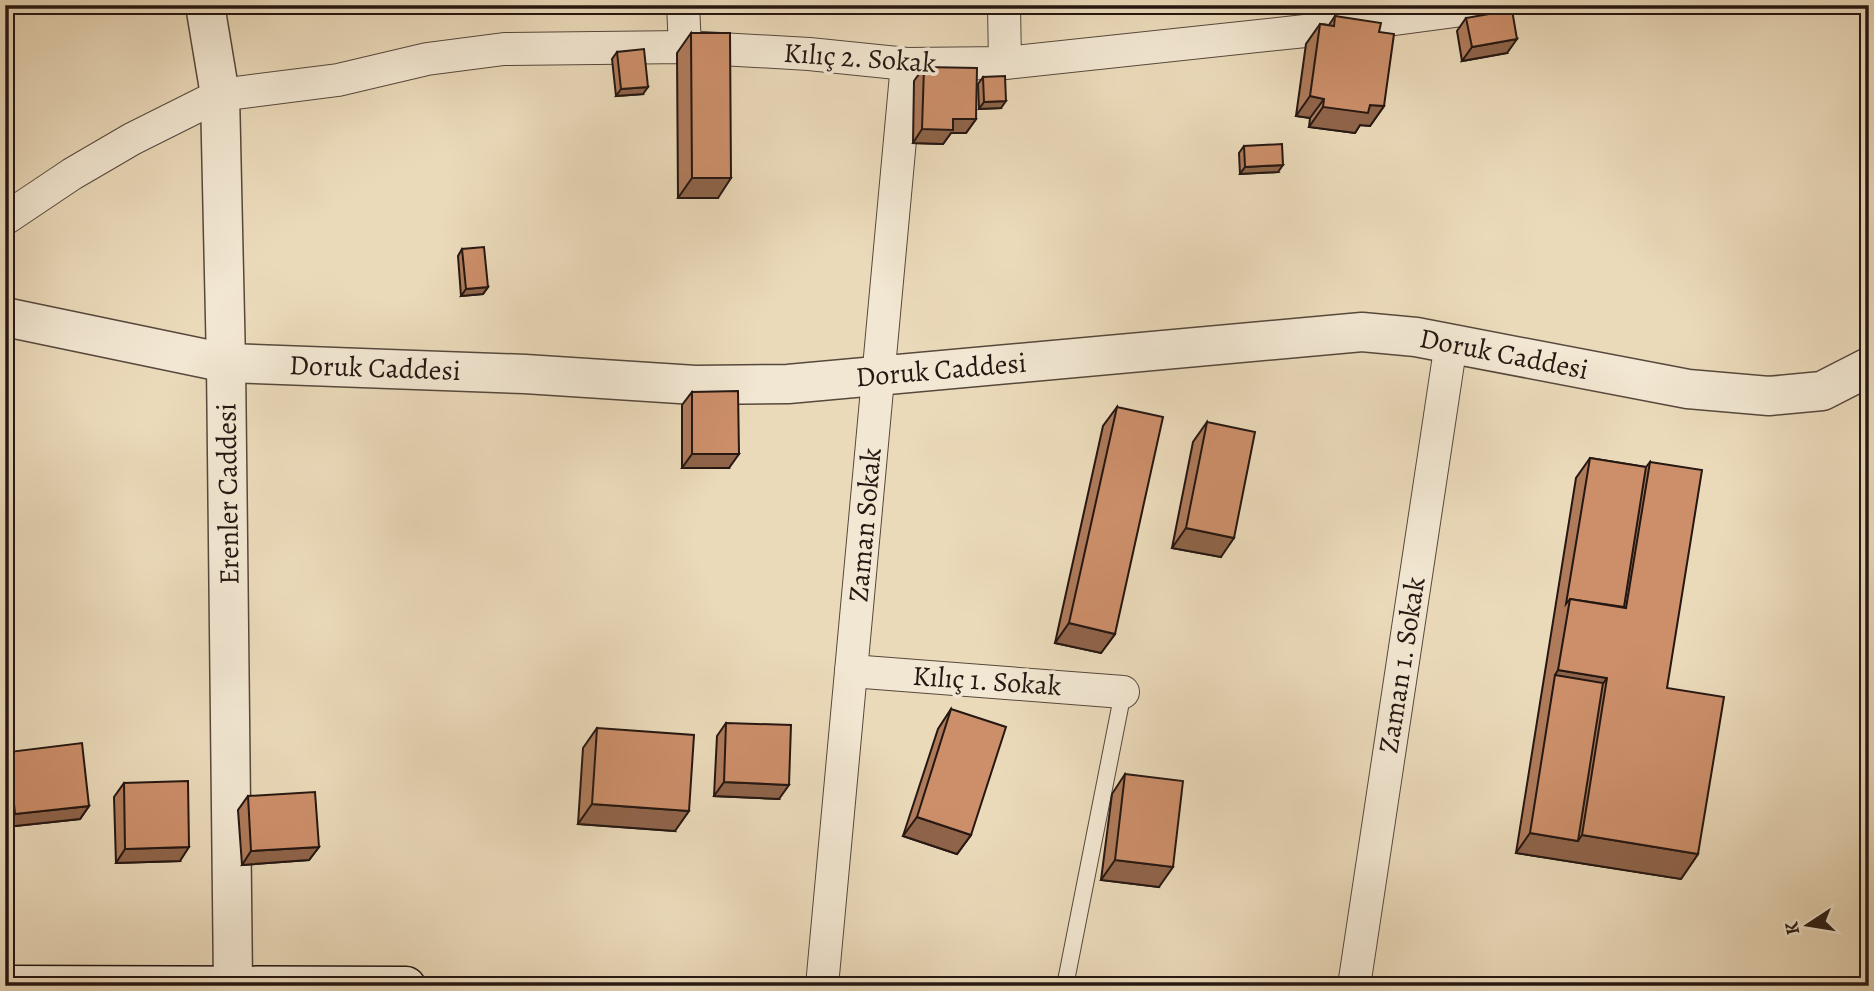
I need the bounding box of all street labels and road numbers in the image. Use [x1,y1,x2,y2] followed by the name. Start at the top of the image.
[782,34,938,82] street label: Kılıç 2. Sokak
[1416,319,1592,389] street label: Doruk Caddesi
[854,344,1028,396] street label: Doruk Caddesi
[289,346,461,390] street label: Doruk Caddesi
[207,403,249,585] street label: Erenler Caddesi
[839,446,891,604] street label: Zaman Sokak
[1369,574,1435,756] street label: Zaman 1. Sokak
[911,657,1063,705] street label: Kılıç 1. Sokak

